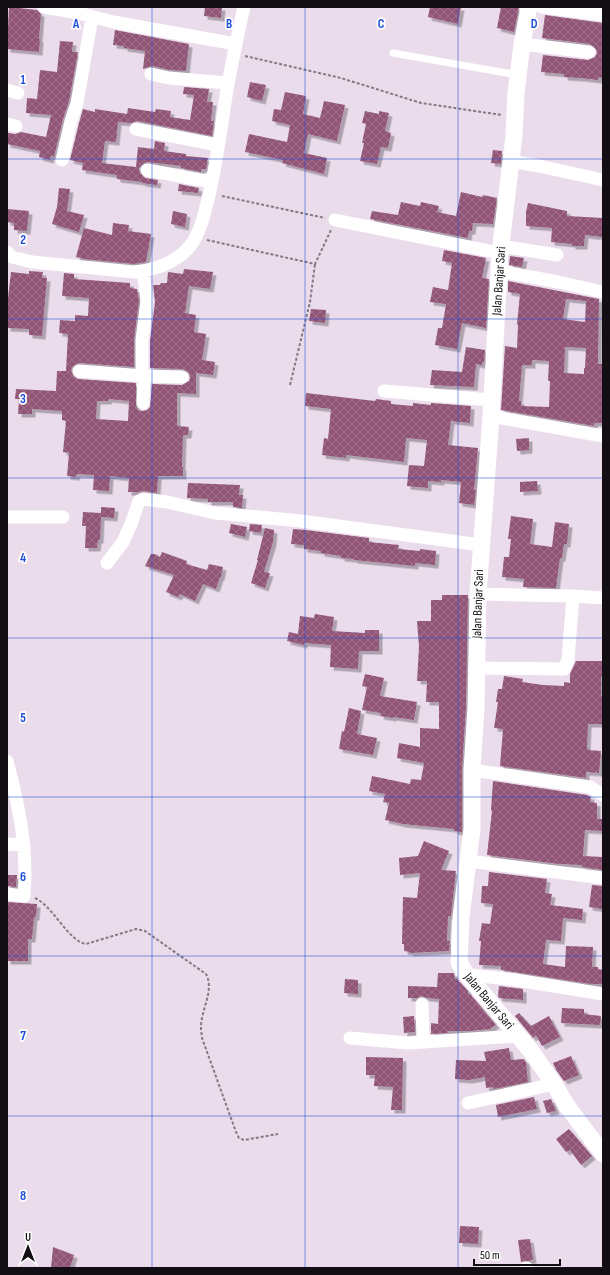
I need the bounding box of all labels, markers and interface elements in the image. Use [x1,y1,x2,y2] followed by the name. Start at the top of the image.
[72,16,80,32] text: A
[226,16,232,32] text: B
[378,16,385,32] text: C
[531,16,538,32] text: D
[20,72,26,88] text: 1
[20,232,26,248] text: 2
[489,246,509,317] street label: Jalan Banjar Sari
[20,391,26,407] text: 3
[20,550,26,566] text: 4
[469,569,487,640] street label: Jalan Banjar Sari
[20,710,26,726] text: 5
[20,869,26,885] text: 6
[460,969,517,1033] street label: Jalan Banjar Sari
[20,1028,26,1044] text: 7
[20,1188,26,1204] text: 8
[8,1227,48,1267] north arrow
[25,1231,31,1244] text: U
[474,1241,560,1267] scale bar
[480,1248,500,1263] text: 50 m

